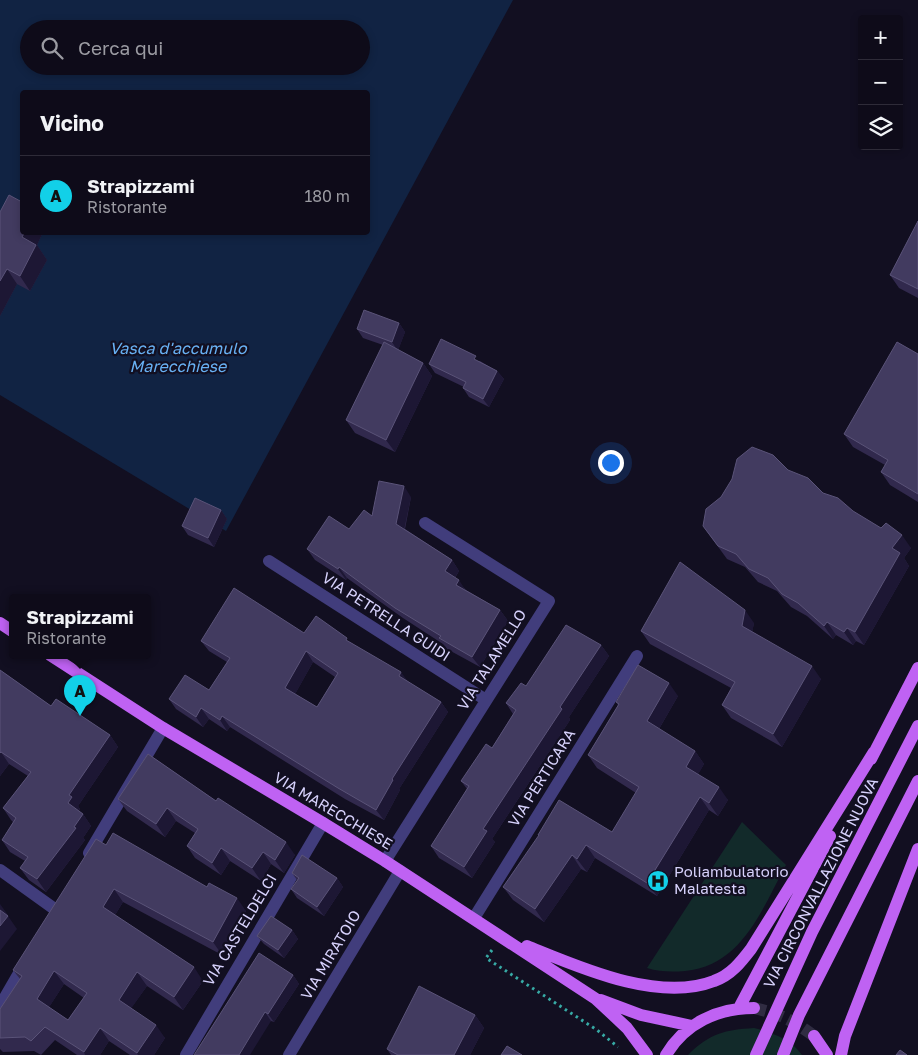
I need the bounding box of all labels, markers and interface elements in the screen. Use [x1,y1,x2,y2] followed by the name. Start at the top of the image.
[858,15,903,150] map controls
[858,15,903,60] button: +
[20,20,370,75] search box
[38,34,66,62] icon: search
[78,36,163,59] text: Cerca qui
[858,60,903,105] button: −
[858,105,903,150] button: layers
[40,110,104,136] text: Vicino
[87,174,195,197] text: Strapizzami
[50,186,62,206] text: A
[304,186,350,206] text: 180 m
[87,197,167,217] text: Ristorante
[110,338,248,376] water label: Vasca d'accumulo Marecchiese
[598,450,624,476] your location
[319,568,454,664] street label: VIA PETRELLA GUIDI
[9,594,151,659] popup
[26,605,134,628] text: Strapizzami
[453,606,529,713] street label: VIA TALAMELLO
[26,628,106,648] text: Ristorante
[64,675,96,716] pin: A
[504,725,578,830] street label: VIA PERTICARA
[271,768,396,853] street label: VIA MARECCHIESE
[759,774,881,991] street label: VIA CIRCONVALLAZIONE NUOVA
[674,862,789,897] place label: Poliambulatorio Malatesta
[646,869,670,893] hospital icon: Poliambulatorio Malatesta
[199,870,280,989] street label: VIA CASTELDELCI
[296,907,364,1002] street label: VIA MIRATOIO

